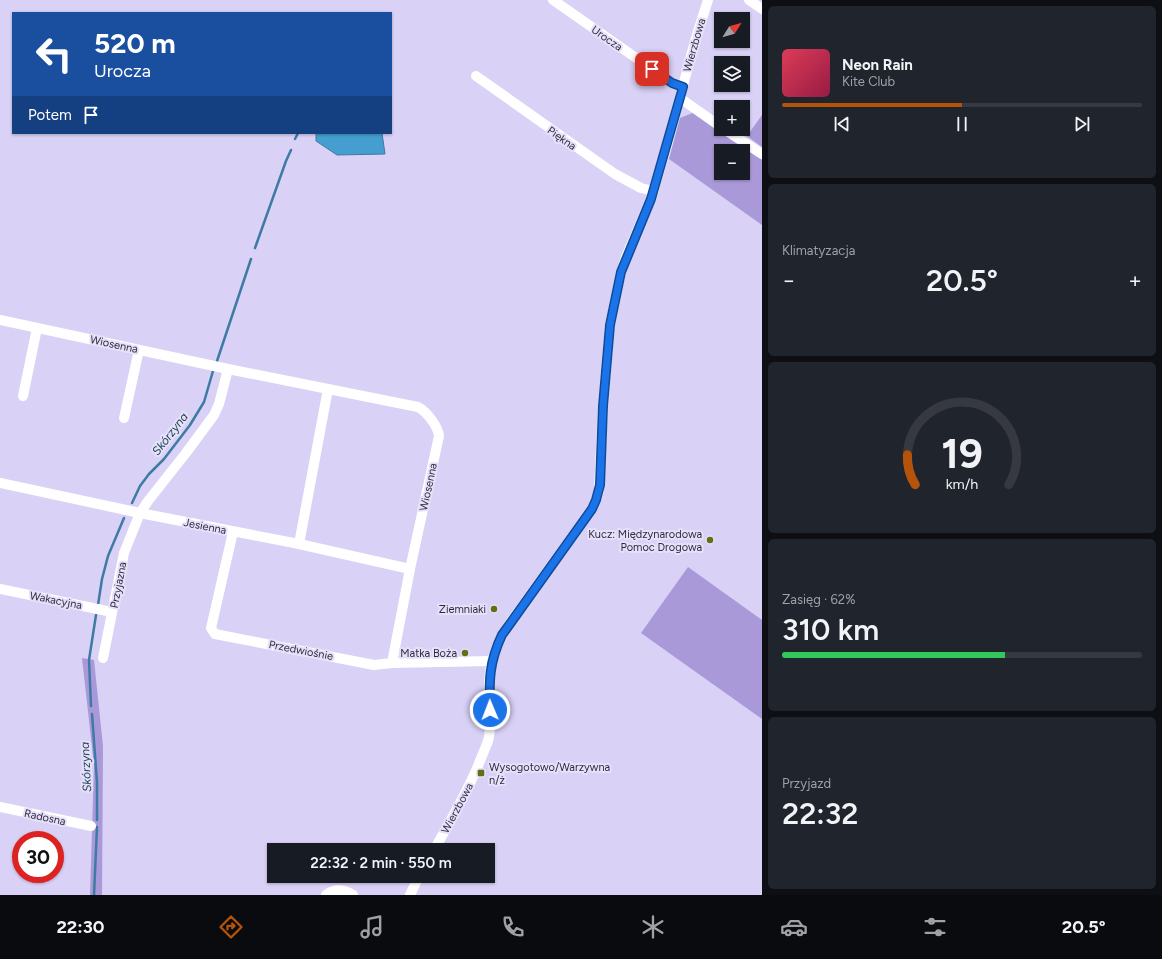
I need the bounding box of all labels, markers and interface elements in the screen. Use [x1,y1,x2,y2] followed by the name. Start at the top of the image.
[714,12,750,48] north arrow
[714,12,750,180] map controls
[681,17,708,73] street label: Wierzbowa
[589,23,625,54] street label: Urocza
[94,26,176,60] text: 520 m
[28,28,80,80] icon: left
[635,52,669,86] pin
[714,56,750,92] button: layers
[842,56,913,74] text: Neon Rain
[641,58,663,80] icon: arrive
[94,60,151,82] text: Urocza
[842,74,895,89] text: Kite Club
[714,100,750,136] button: +
[80,104,102,126] icon: arrive
[28,106,72,124] text: Potem
[831,113,853,135] icon: previous
[951,113,973,135] icon: pause
[1071,113,1093,135] icon: next
[545,124,579,153] street label: Piękna
[714,144,750,180] button: −
[782,243,855,258] text: Klimatyzacja
[926,262,998,299] text: 20.5°
[782,267,796,294] text: −
[1128,267,1142,294] text: +
[89,333,139,356] street label: Wiosenna
[149,410,191,458] water label: Skórzyna
[941,428,983,478] text: 19
[417,462,440,512] street label: Wiosenna
[946,475,978,493] text: km/h
[182,516,227,537] street label: Jesienna
[588,528,702,554] place label: Kucz: Międzynarodowa Pomoc Drogowa
[705,535,715,545] marker: Kucz: Międzynarodowa Pomoc Drogowa
[108,561,129,609] street label: Przyjazna
[29,589,83,612] street label: Wakacyjna
[782,592,855,607] text: Zasięg · 62%
[439,603,486,616] place label: Ziemniaki
[489,604,499,614] marker: Ziemniaki
[782,611,879,648] text: 310 km
[268,638,334,663] street label: Przedwiośnie
[400,647,457,660] place label: Matka Boża
[460,648,470,658] marker: Matka Boża
[469,689,511,731] position arrow
[78,742,94,792] water label: Skórzyna
[489,761,610,787] place label: Wysogotowo/Warzywna n/ż
[476,768,486,778] marker: Wysogotowo/Warzywna n/ż
[782,776,831,791] text: Przyjazd
[439,781,476,836] street label: Wierzbowa
[782,795,858,832] text: 22:32
[23,807,67,828] street label: Radosna
[12,831,64,883] speed limit sign: 30
[310,854,452,872] text: 22:32 · 2 min · 550 m
[217,913,245,941] icon: directions
[358,913,386,941] icon: music
[499,913,527,941] icon: phone
[639,913,667,941] icon: climate
[780,913,808,941] icon: car
[921,913,949,941] icon: filters
[56,916,104,938] text: 22:30
[1062,916,1106,938] text: 20.5°

